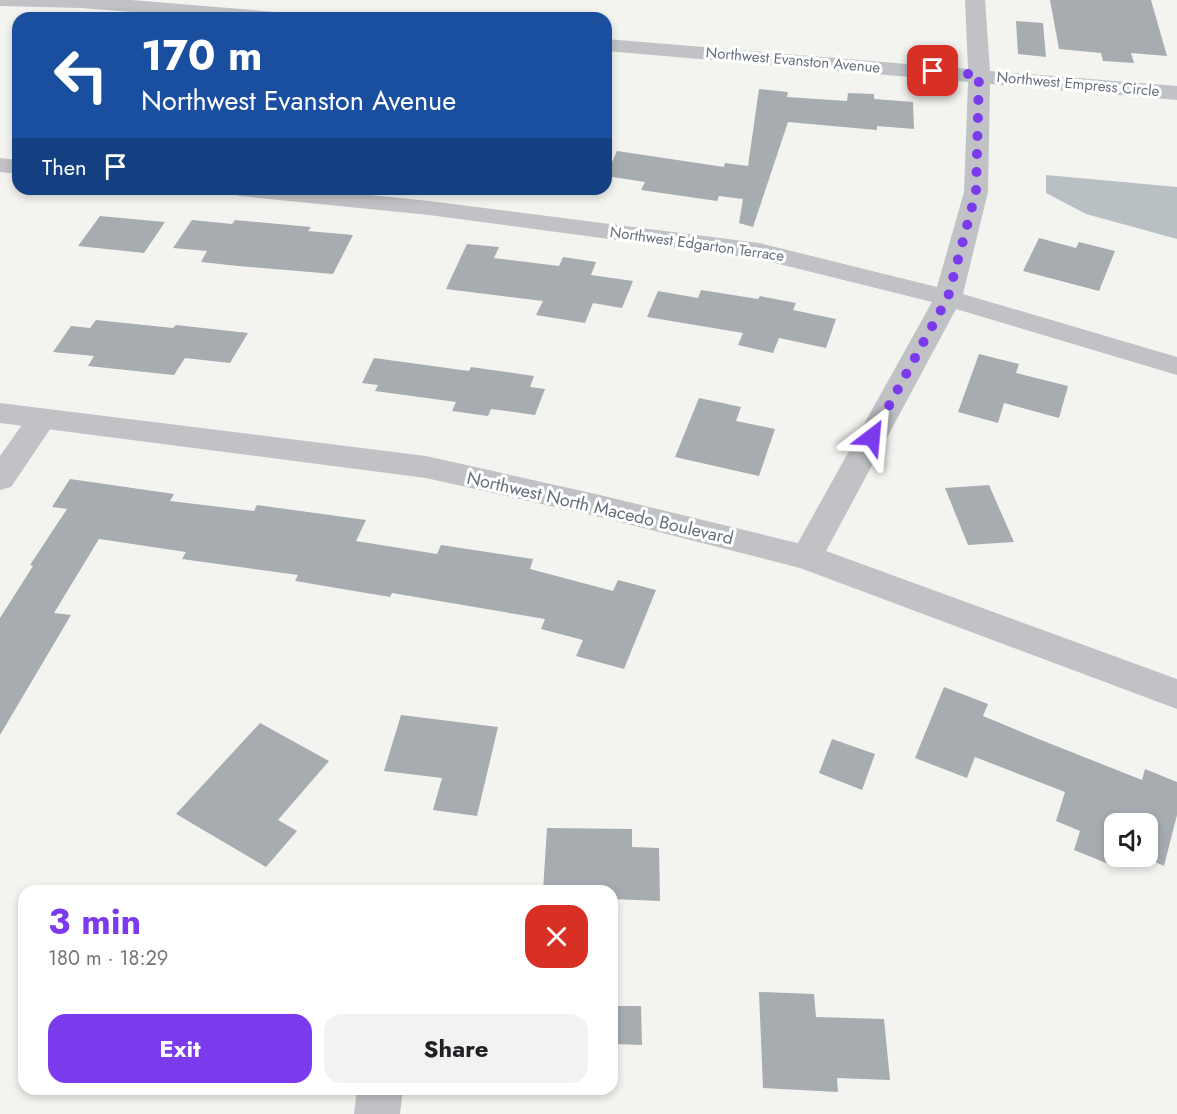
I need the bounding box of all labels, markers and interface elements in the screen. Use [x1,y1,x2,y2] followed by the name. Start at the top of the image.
[141,25,263,86] text: 170 m
[42,36,120,114] icon: left
[705,41,881,79] street label: Northwest Evanston Avenue
[907,45,958,96] pin
[916,54,949,87] icon: arrive
[996,66,1161,102] street label: Northwest Empress Circle
[141,81,456,120] text: Northwest Evanston Avenue
[99,150,132,183] icon: arrive
[42,151,87,183] text: Then
[608,221,786,267] street label: Northwest Edgarton Terrace
[840,405,904,469] position arrow
[464,465,736,551] street label: Northwest North Macedo Boulevard
[1104,813,1158,867] map controls
[1104,813,1158,867] button: sound
[48,895,141,947] text: 3 min
[525,905,588,968] button: close
[48,944,168,973] text: 180 m · 18:29
[48,1014,312,1083] button: Exit
[324,1014,588,1083] button: Share

